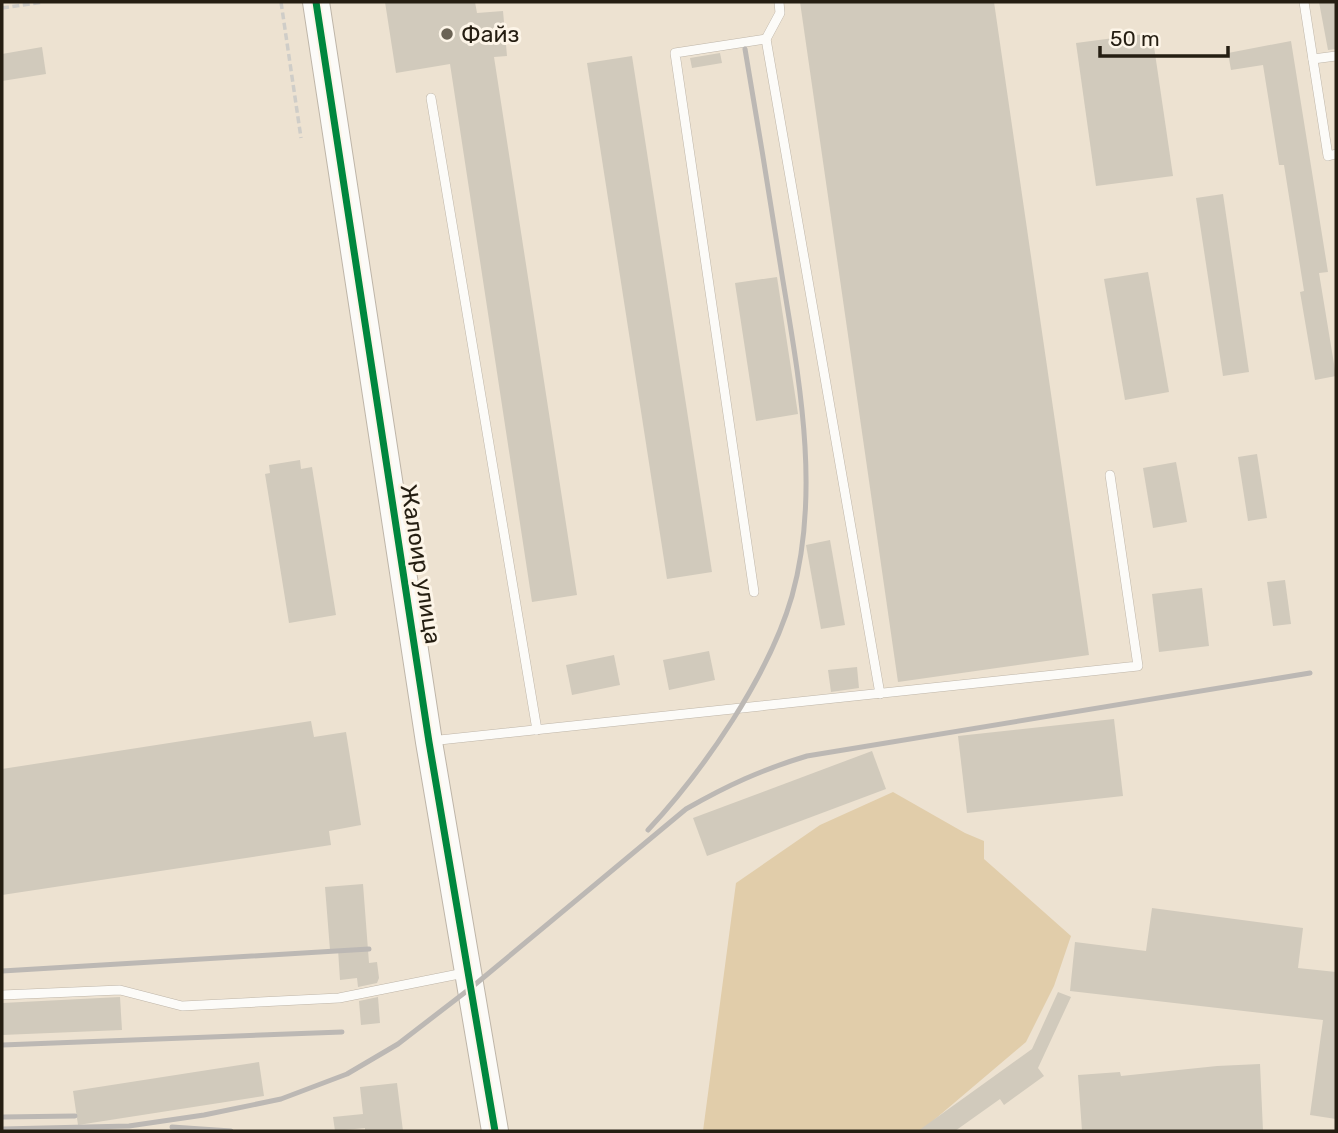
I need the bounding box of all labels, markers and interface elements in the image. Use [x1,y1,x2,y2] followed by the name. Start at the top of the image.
[1100,14,1228,58] scale bar
[461,20,519,48] place label: Файз
[439,26,455,42] marker: Файз
[1110,26,1160,51] text: 50 m
[395,482,447,646] street label: Жалоир улица

